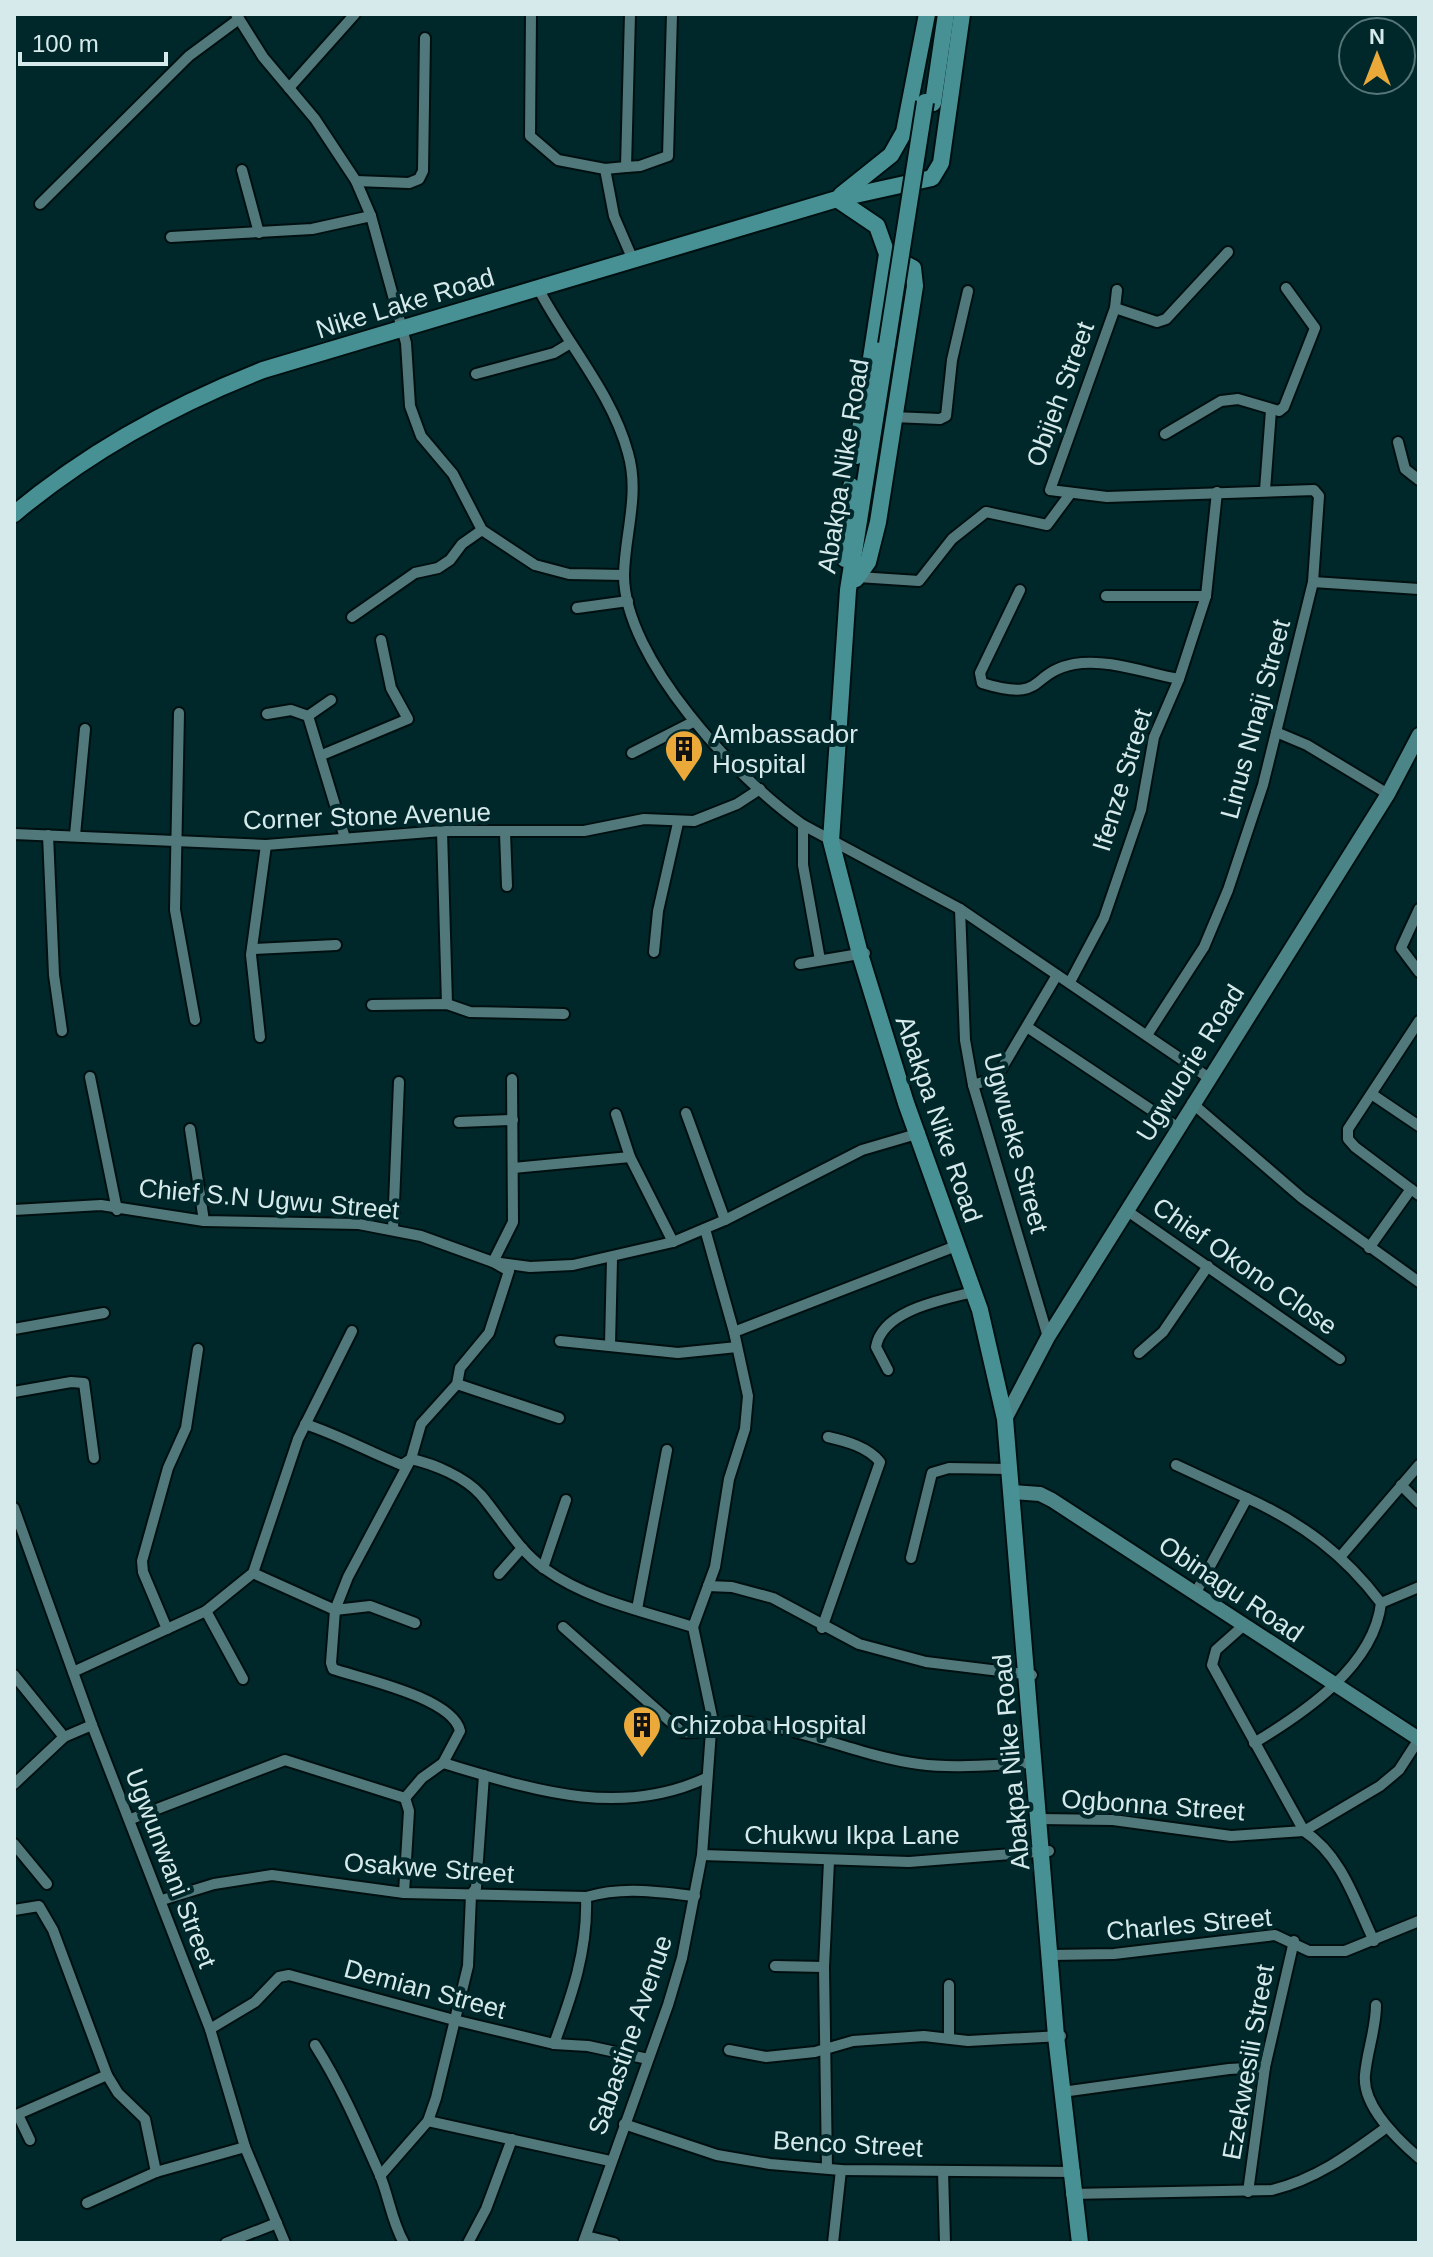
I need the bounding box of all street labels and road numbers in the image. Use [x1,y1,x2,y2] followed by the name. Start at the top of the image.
[312,262,498,344] street label: Nike Lake Road
[1020,317,1100,470] street label: Obijeh Street
[811,357,875,575] street label: Abakpa Nike Road
[1214,615,1296,822] street label: Linus Nnaji Street
[1086,704,1158,855] street label: Ifenze Street
[242,797,492,835] street label: Corner Stone Avenue
[1130,979,1250,1147] street label: Ugwuorie Road
[890,1012,988,1226] street label: Abakpa Nike Road
[978,1050,1055,1237] street label: Ugwueke Street
[137,1173,401,1225] street label: Chief S.N Ugwu Street
[1147,1191,1343,1341] street label: Chief Okono Close
[1153,1530,1309,1648] street label: Obinagu Road
[987,1653,1035,1871] street label: Abakpa Nike Road
[119,1764,223,1973] street label: Ugwunwani Street
[1060,1784,1246,1826] street label: Ogbonna Street
[744,1820,960,1850] street label: Chukwu Ikpa Lane
[343,1847,516,1889] street label: Osakwe Street
[1105,1902,1274,1946] street label: Charles Street
[582,1931,678,2139] street label: Sabastine Avenue
[341,1953,510,2025] street label: Demian Street
[1216,1961,1280,2162] street label: Ezekwesili Street
[772,2125,925,2163] street label: Benco Street

